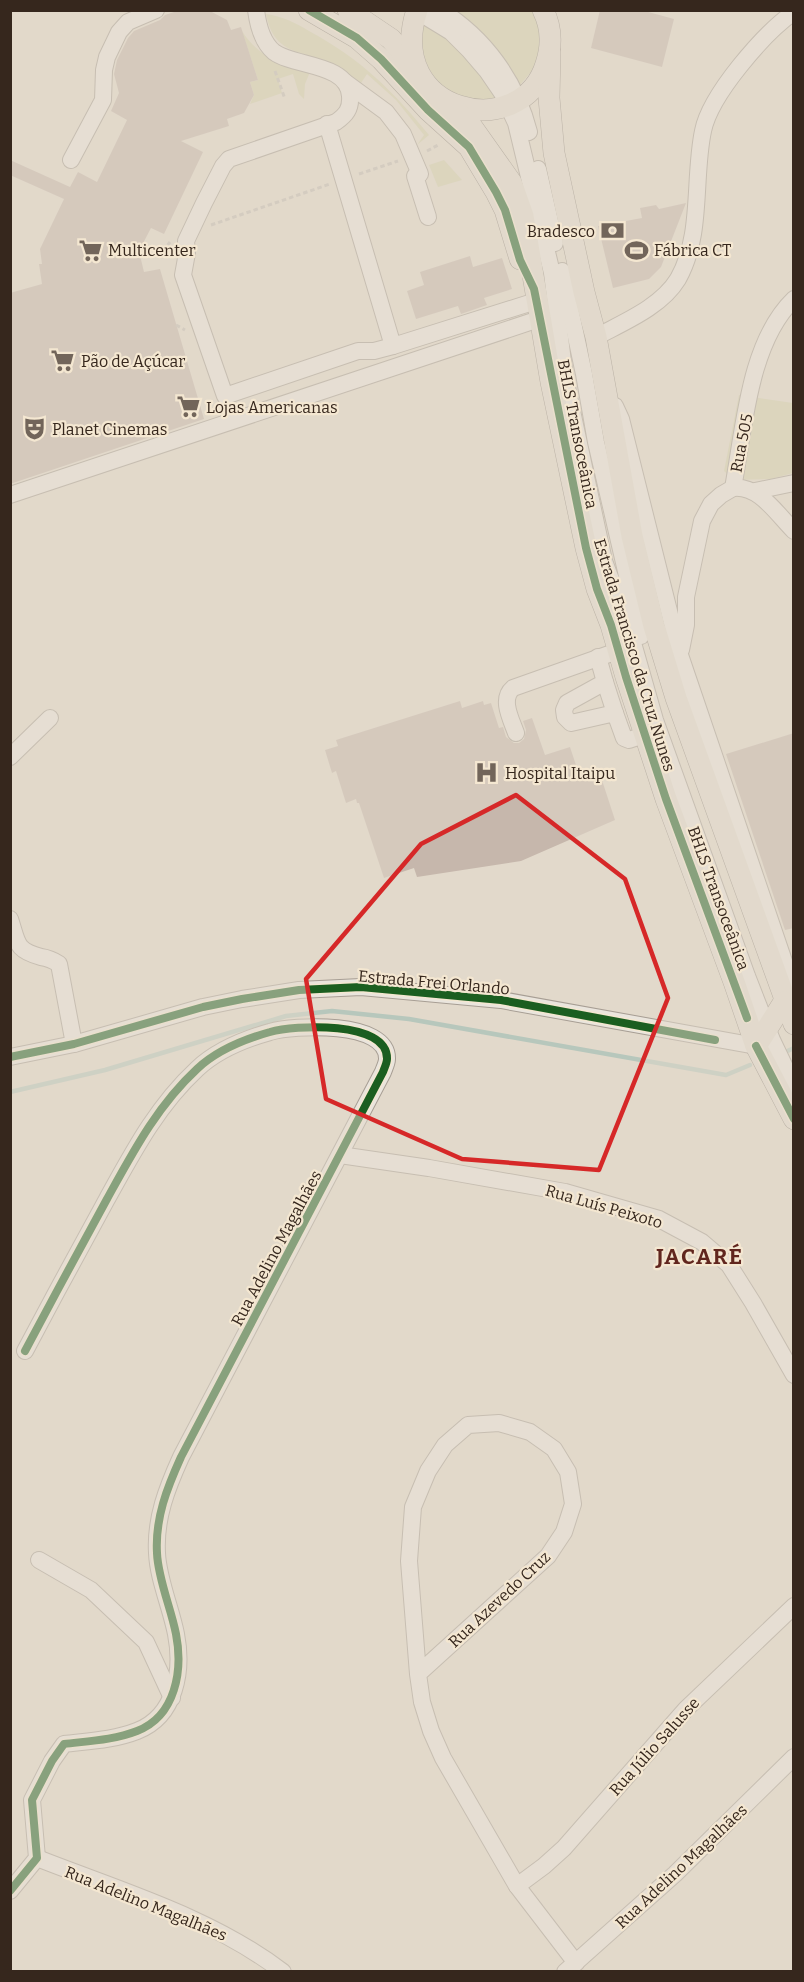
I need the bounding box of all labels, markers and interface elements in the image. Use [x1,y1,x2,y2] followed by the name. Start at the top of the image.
[600,218,626,244] bank icon: Bradesco
[527,222,595,241] place label: Bradesco
[77,237,103,263] supermarket icon: Multicenter
[623,237,649,263] sports icon: Fábrica CT
[108,241,196,260] place label: Multicenter
[654,241,731,260] place label: Fábrica CT
[50,348,76,374] supermarket icon: Pão de Açúcar
[81,352,185,371] place label: Pão de Açúcar
[554,358,601,511] street label: BHLS Transoceânica
[175,394,201,420] supermarket icon: Lojas Americanas
[206,398,338,417] place label: Lojas Americanas
[726,412,756,474] street label: Rua 505
[21,416,47,442] theatre icon: Planet Cinemas
[52,420,168,439] place label: Planet Cinemas
[590,536,679,774] street label: Estrada Francisco da Cruz Nunes
[474,760,500,786] hospital icon: Hospital Itaipu
[505,764,615,783] place label: Hospital Itaipu
[684,824,754,973] street label: BHLS Transoceânica
[357,966,511,999] street label: Estrada Frei Orlando
[227,1167,326,1329] street label: Rua Adelino Magalhães
[543,1181,665,1232] street label: Rua Luís Peixoto
[655,1243,744,1270] district label: JACARÉ
[444,1547,554,1651] street label: Rua Azevedo Cruz
[605,1693,703,1799] street label: Rua Júlio Salusse
[611,1800,751,1932] street label: Rua Adelino Magalhães
[62,1862,230,1945] street label: Rua Adelino Magalhães

